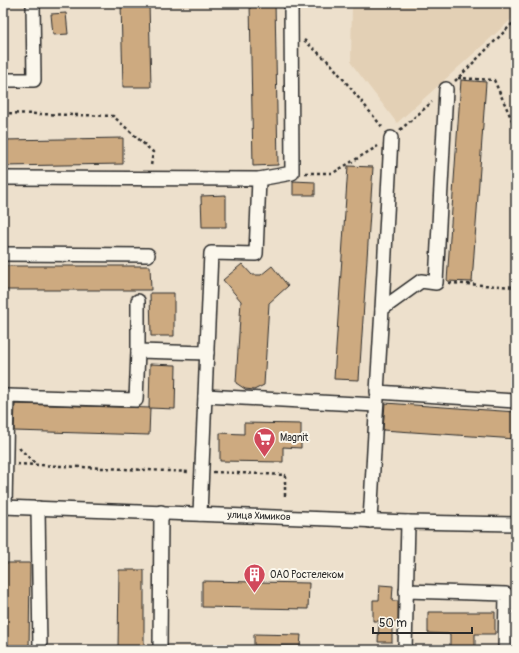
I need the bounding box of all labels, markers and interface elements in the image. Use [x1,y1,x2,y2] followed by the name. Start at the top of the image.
[251,425,277,458] supermarket icon: Magnit
[280,432,309,444] place label: Magnit
[226,509,291,523] street label: улица Химиков
[242,562,268,595] building icon: ОАО Ростелеком
[270,569,344,581] place label: ОАО Ростелеком
[373,609,472,635] scale bar
[379,616,407,631] text: 50 m

